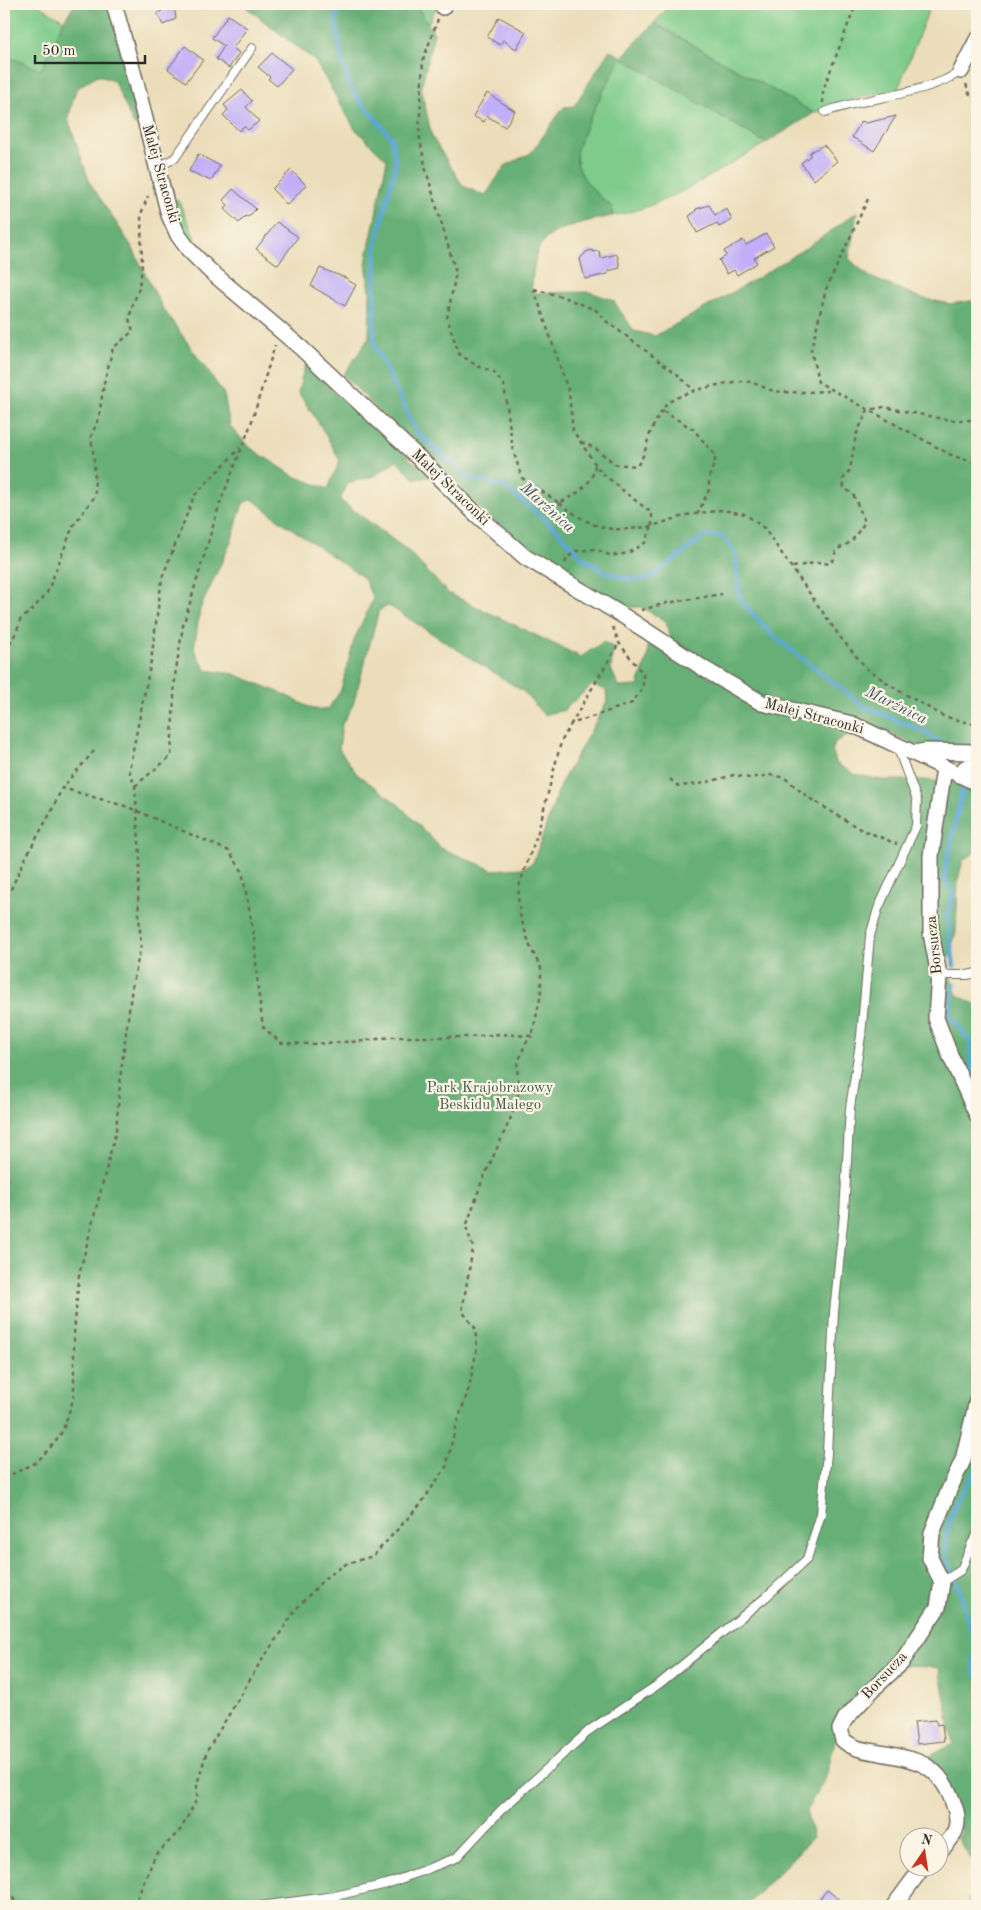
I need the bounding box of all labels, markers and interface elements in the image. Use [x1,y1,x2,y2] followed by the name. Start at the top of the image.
[35,32,145,64] scale bar
[42,44,76,59] text: 50 m
[139,123,181,225] street label: Małej Straconki
[408,447,492,529] street label: Małej Straconki
[516,479,577,537] water label: Marźnica
[862,684,930,728] water label: Marźnica
[763,697,865,737] street label: Małej Straconki
[924,914,946,975] street label: Borsucza
[427,1081,553,1113] park label: Park Krajobrazowy Beskidu Małego
[859,1649,911,1703] street label: Borsucza
[898,1828,948,1878] north arrow
[920,1832,934,1848] text: N

